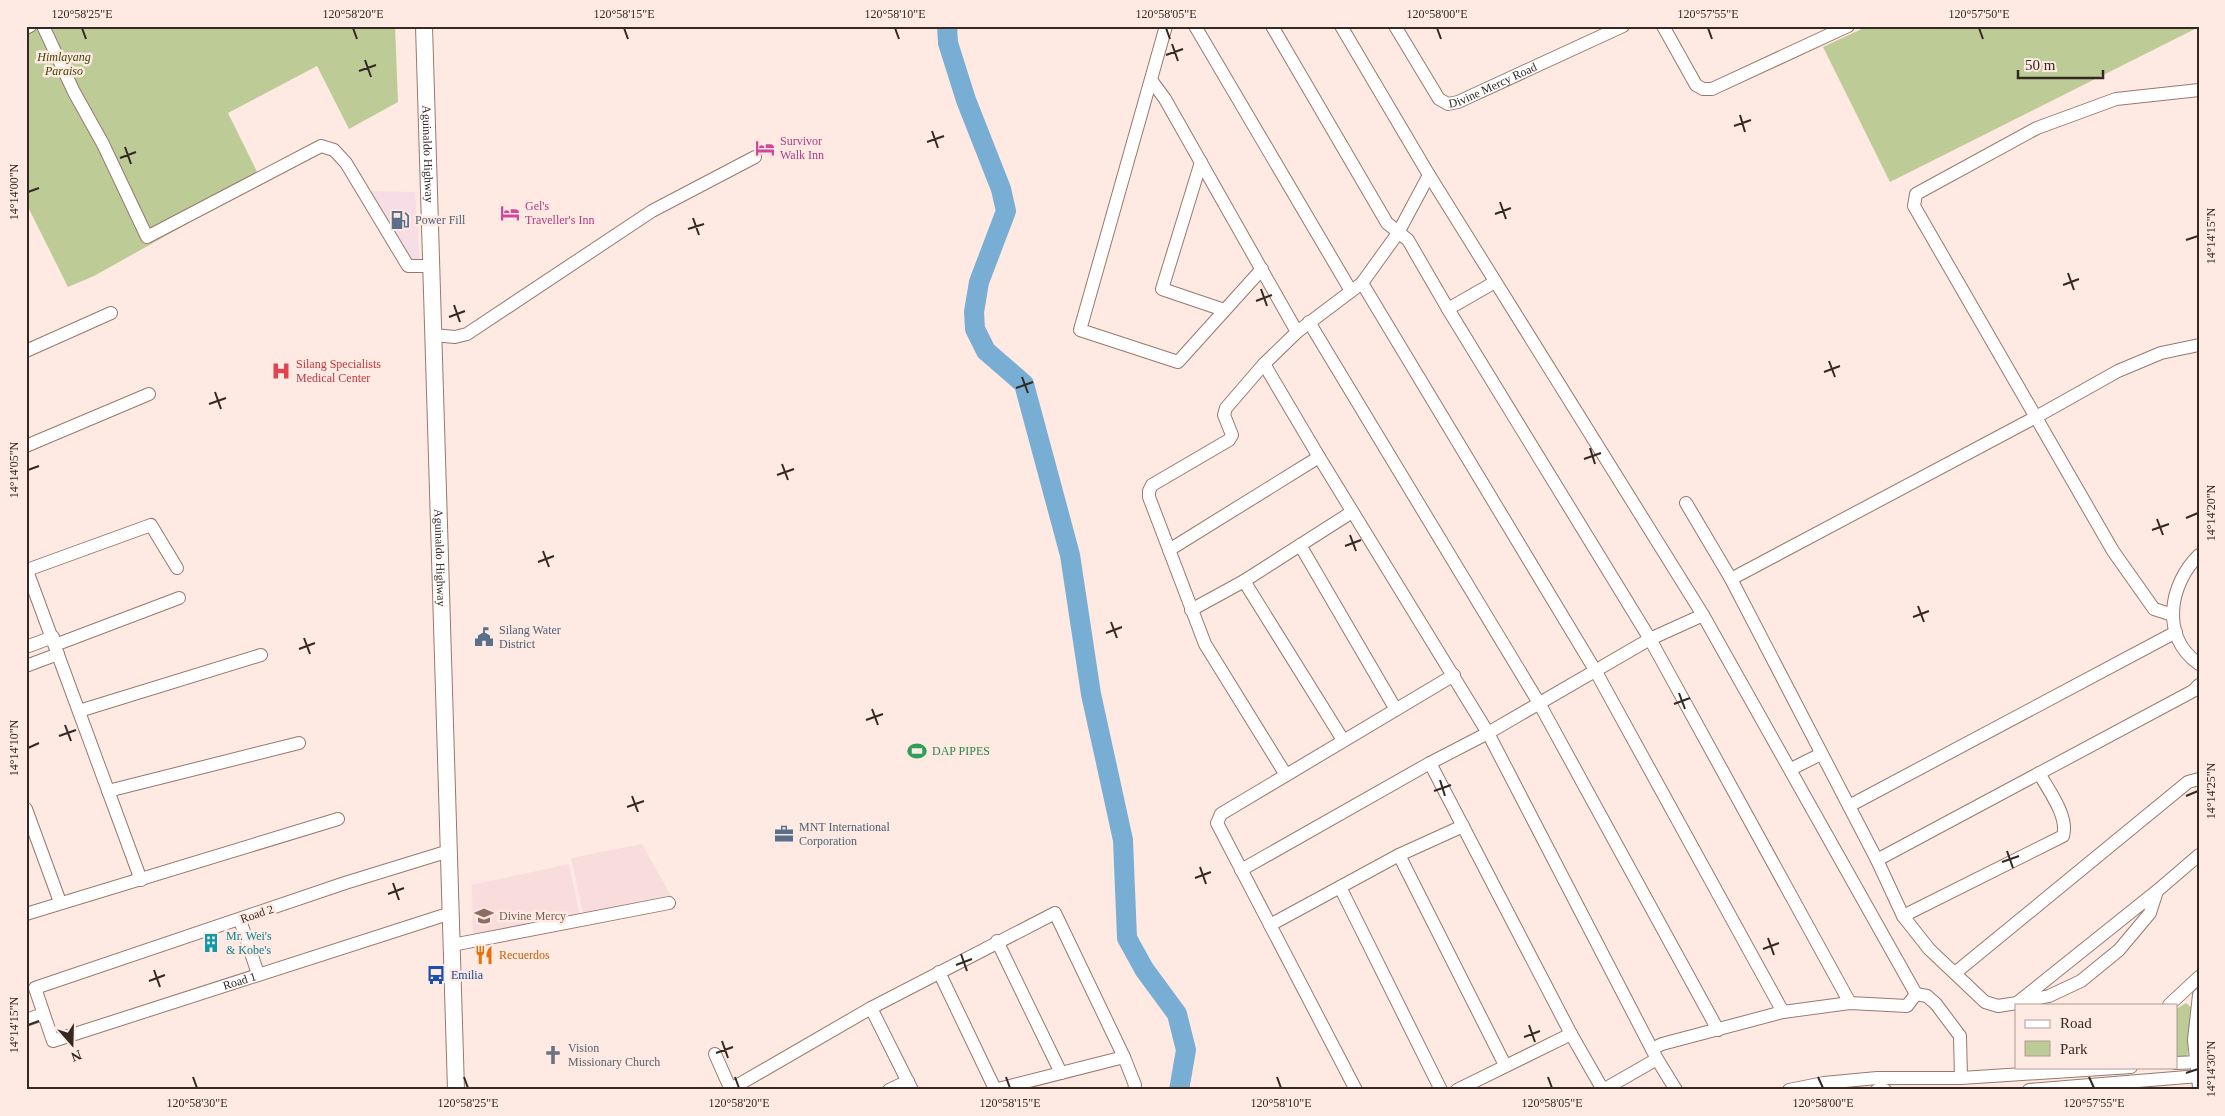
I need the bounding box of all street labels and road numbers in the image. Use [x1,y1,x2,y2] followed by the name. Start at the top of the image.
[1447,60,1539,111] street label: Divine Mercy Road
[419,105,436,203] street label: Aguinaldo Highway
[432,509,448,607] street label: Aguinaldo Highway
[238,902,276,926] street label: Road 2
[221,969,258,993] street label: Road 1

